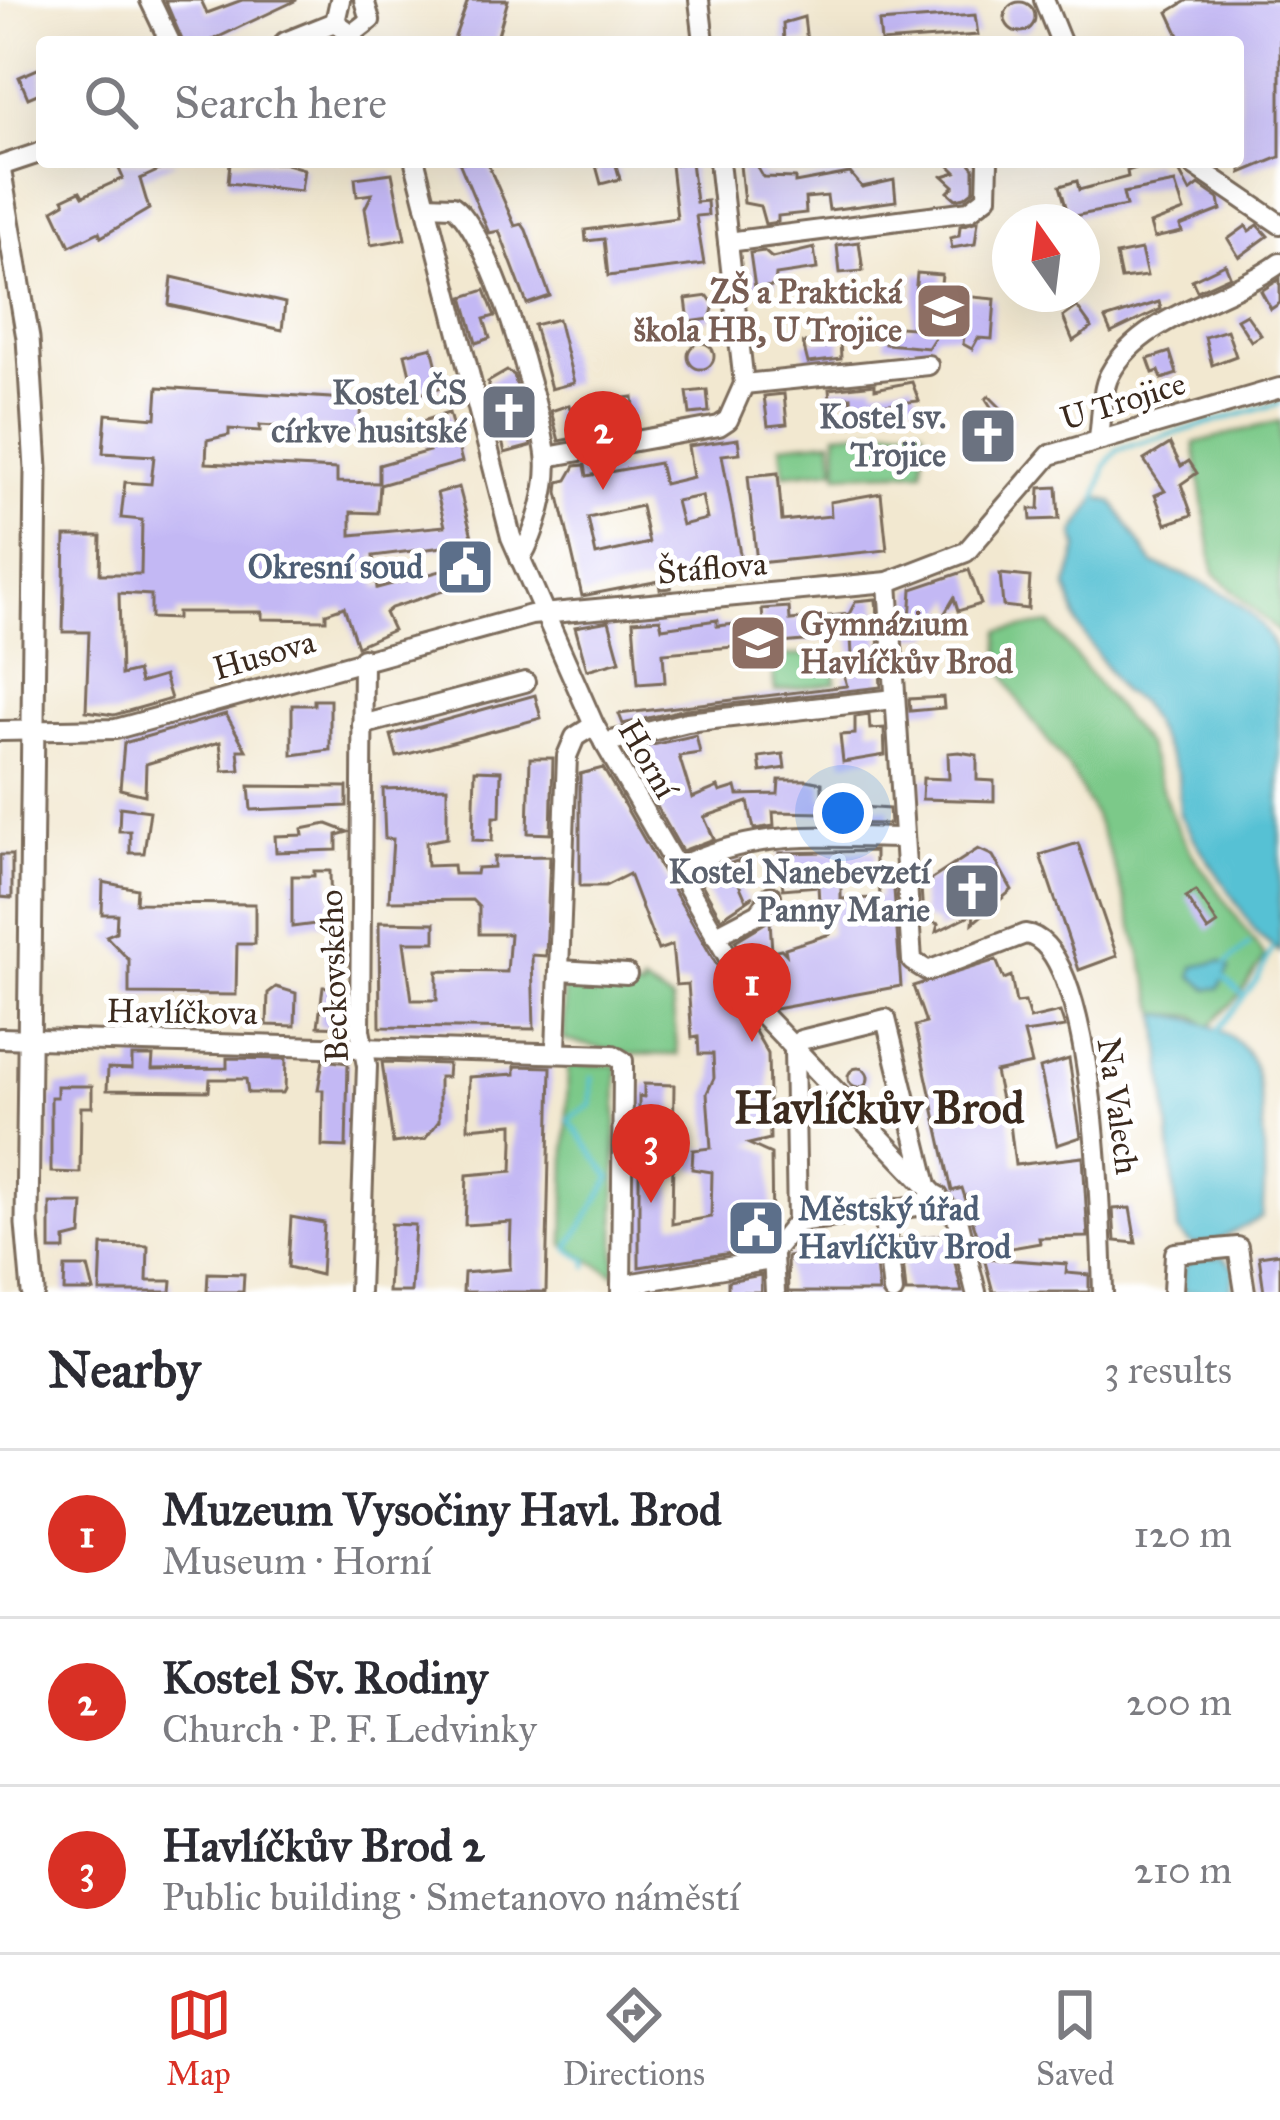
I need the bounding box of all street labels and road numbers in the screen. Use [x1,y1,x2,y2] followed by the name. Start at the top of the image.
[1056,363,1190,439] street label: U Trojice
[656,542,768,593] street label: Štáflova
[208,621,320,689] street label: Husova
[610,713,687,807] street label: Horní
[311,889,357,1063] street label: Beckovského
[106,991,258,1033] street label: Havlíčkova
[1089,1035,1147,1177] street label: Na Valech

